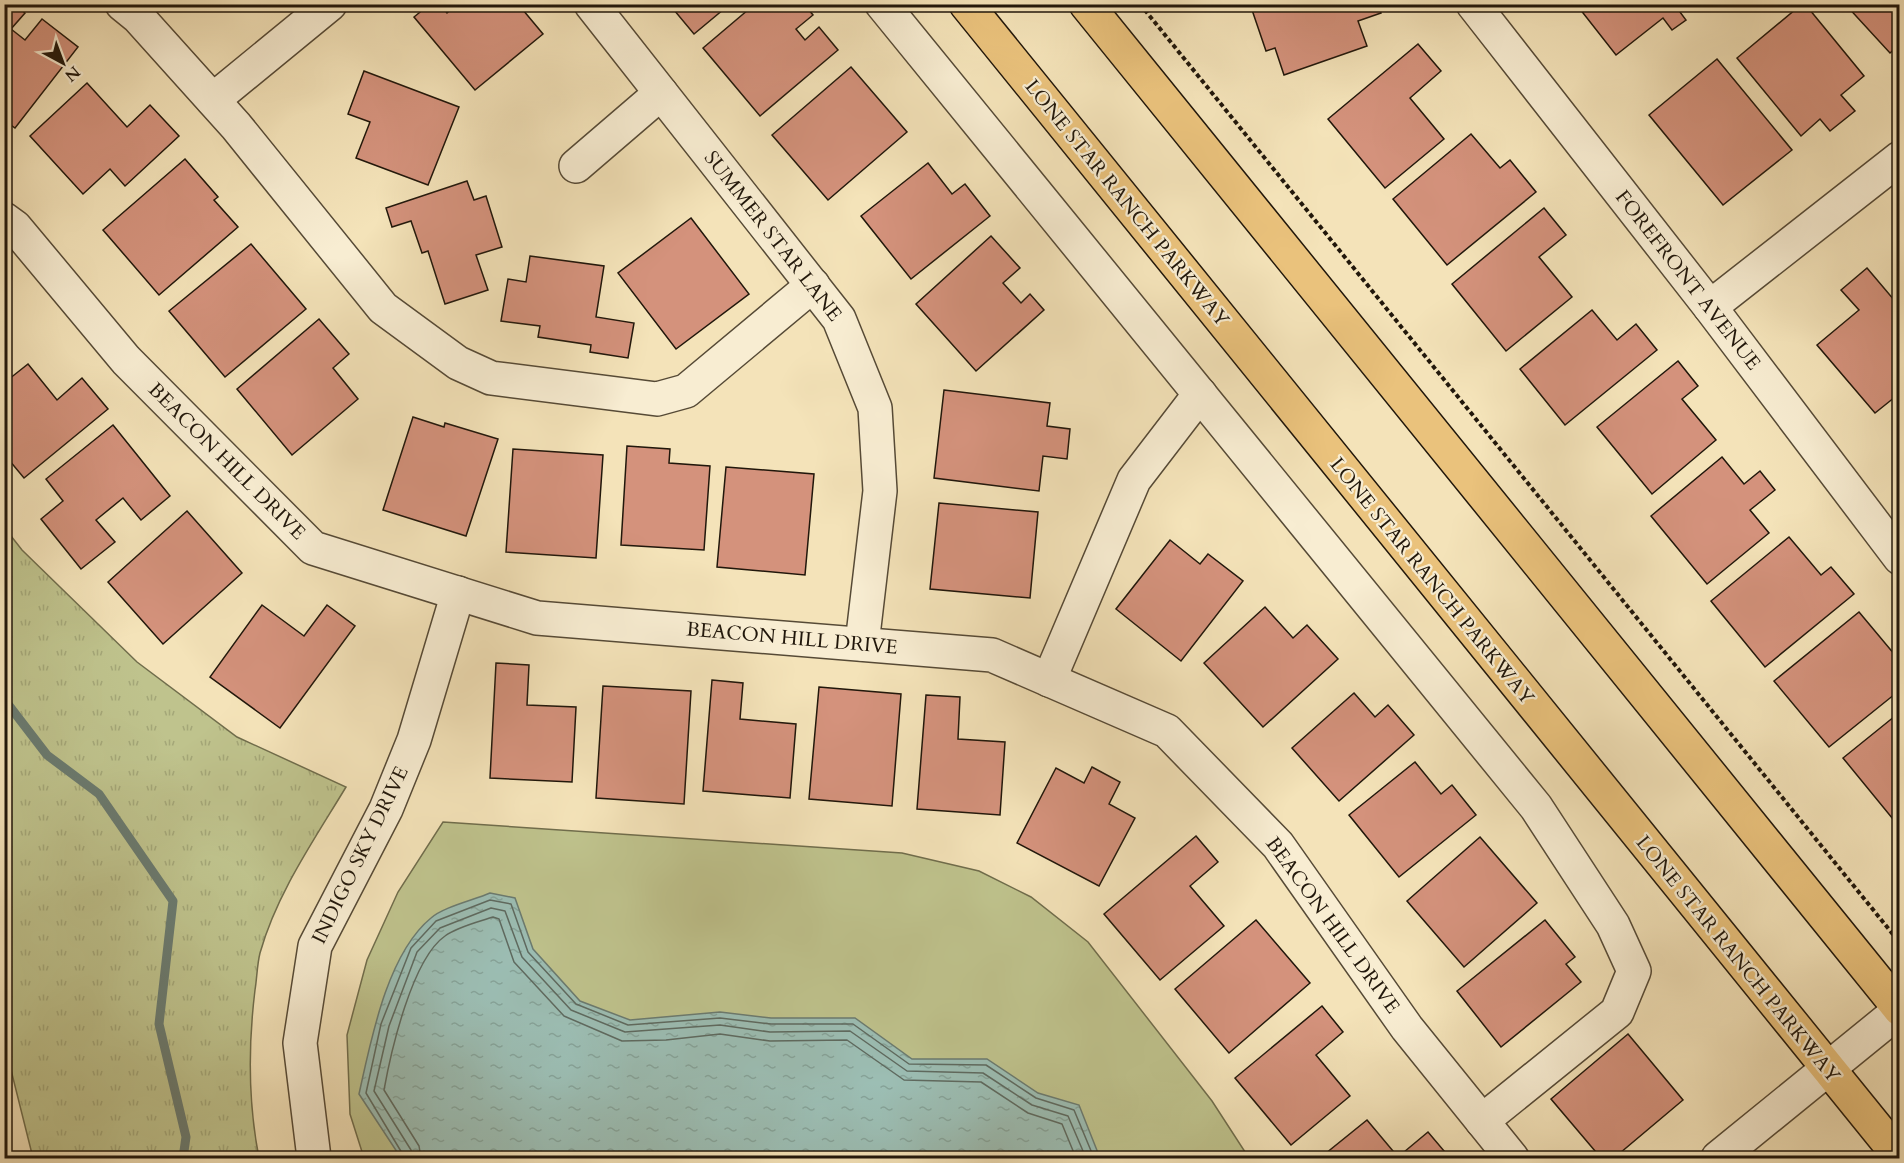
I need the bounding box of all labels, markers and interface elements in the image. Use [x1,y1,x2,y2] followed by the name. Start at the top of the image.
[33,33,93,93] north arrow
[60,61,85,86] text: N
[1019,74,1235,332] street label: LONE STAR RANCH PARKWAY
[698,145,848,327] street label: SUMMER STAR LANE
[1609,184,1767,376] street label: FOREFRONT AVENUE
[142,376,312,546] street label: BEACON HILL DRIVE
[1324,452,1540,710] street label: LONE STAR RANCH PARKWAY
[685,615,899,661] street label: BEACON HILL DRIVE
[305,762,415,948] street label: INDIGO SKY DRIVE
[1630,830,1846,1088] street label: LONE STAR RANCH PARKWAY
[1260,831,1406,1019] street label: BEACON HILL DRIVE

